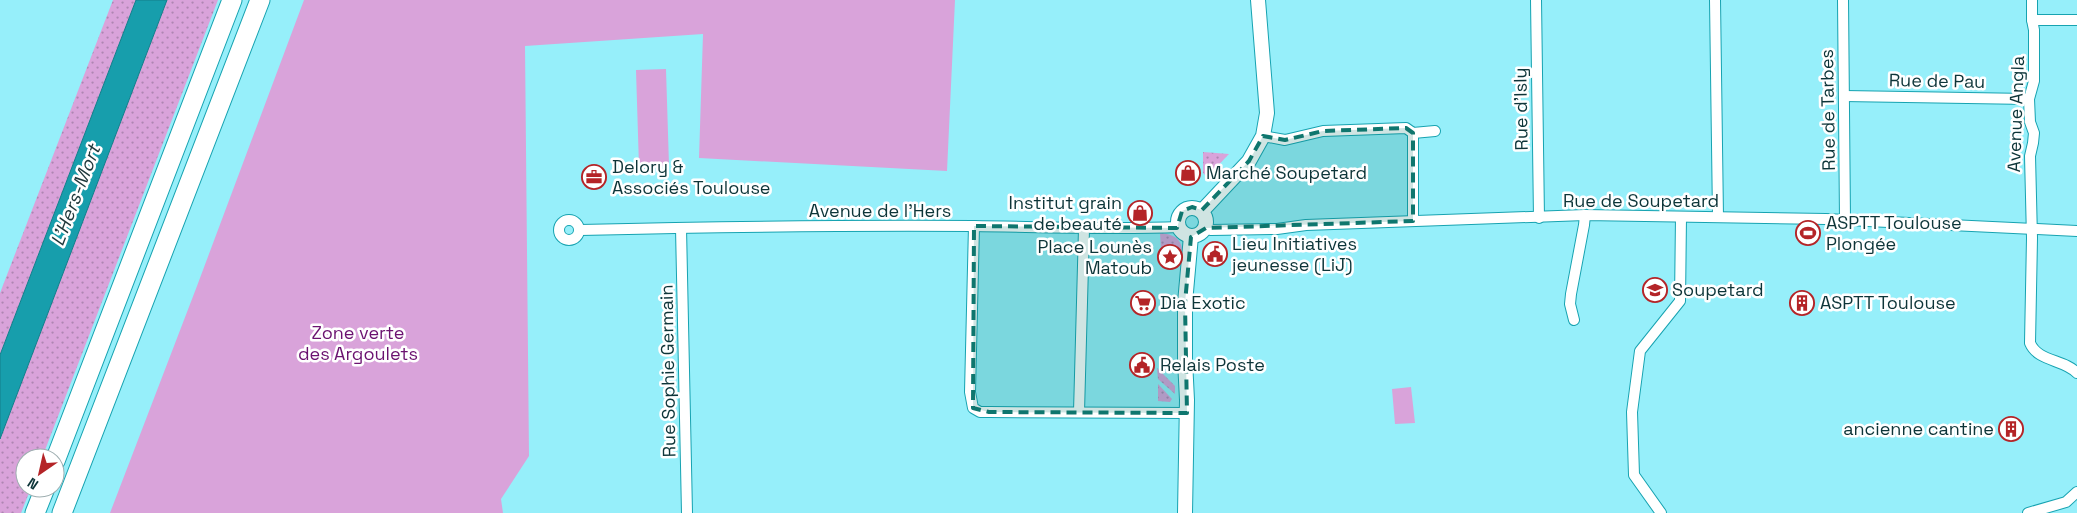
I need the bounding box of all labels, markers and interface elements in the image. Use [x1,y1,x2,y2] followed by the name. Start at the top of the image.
[1815,49,1840,171] street label: Rue de Tarbes
[2002,55,2029,173] street label: Avenue Angla
[1508,67,1533,151] street label: Rue d'Isly
[1889,68,1985,93] street label: Rue de Pau
[45,139,107,249] water label: L'Hers-Mort
[612,155,771,199] place label: Delory & Associés Toulouse
[1175,160,1201,186] shop icon: Marché Soupetard
[1206,161,1367,184] place label: Marché Soupetard
[581,164,607,190] office icon: Delory & Associés Toulouse
[1563,189,1719,212] street label: Rue de Soupetard
[1009,191,1122,235] place label: Institut grain de beauté
[809,199,951,222] street label: Avenue de l'Hers
[1127,200,1153,226] shop icon: Institut grain de beauté
[1826,211,1962,255] place label: ASPTT Toulouse Plongée
[1795,220,1821,246] sports icon: ASPTT Toulouse Plongée
[1231,232,1357,276] place label: Lieu Initiatives jeunesse (LiJ)
[1038,235,1152,279] place label: Place Lounès Matoub
[1202,241,1228,267] public building icon: Lieu Initiatives jeunesse (LiJ)
[1157,244,1183,270] place icon: Place Lounès Matoub
[1642,277,1668,303] school or university icon: Soupetard
[1672,278,1764,301] place label: Soupetard
[654,284,681,458] street label: Rue Sophie Germain
[1130,290,1156,316] supermarket icon: Dia Exotic
[1789,290,1815,316] building icon: ASPTT Toulouse
[1160,291,1246,314] place label: Dia Exotic
[1820,291,1956,314] place label: ASPTT Toulouse
[298,321,418,365] park label: Zone verte des Argoulets
[1129,352,1155,378] public building icon: Relais Poste
[1160,353,1265,376] place label: Relais Poste
[1998,416,2024,442] building icon: ancienne cantine
[1843,417,1994,440] place label: ancienne cantine
[15,448,65,498] north arrow
[24,474,42,494] text: N

